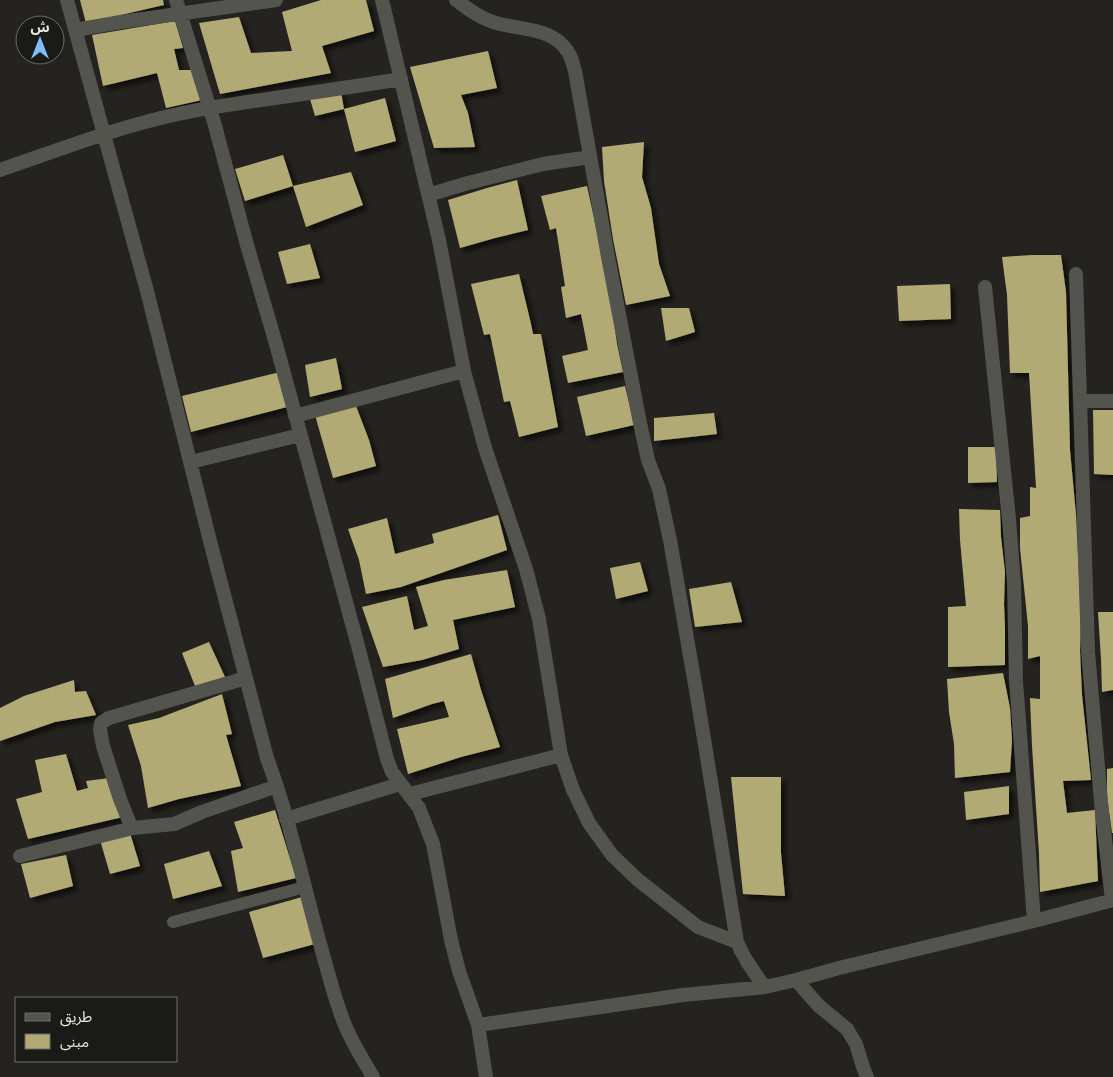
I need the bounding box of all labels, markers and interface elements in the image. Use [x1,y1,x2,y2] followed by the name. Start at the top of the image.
[15,15,65,65] north arrow
[30,18,50,37] text: ش
[15,997,178,1062] legend
[60,1007,92,1027] text: طريق
[60,1032,89,1052] text: مبنى

